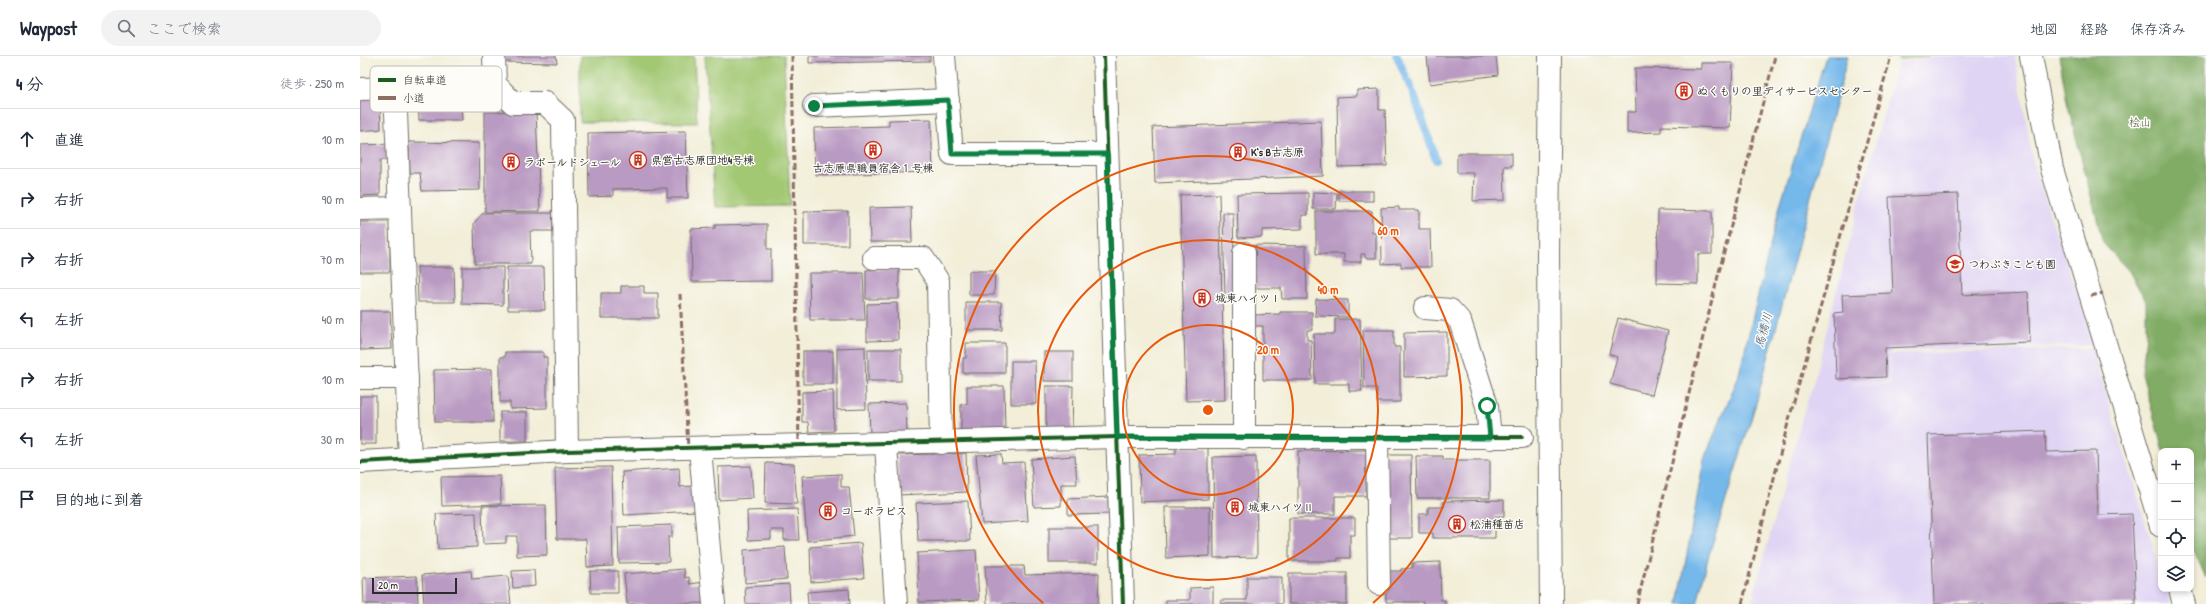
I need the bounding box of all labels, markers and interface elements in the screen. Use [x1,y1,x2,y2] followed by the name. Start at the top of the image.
[101,10,381,46] search box
[20,15,77,41] text: Waypost
[115,17,137,39] icon: search
[147,18,222,39] text: ここで検索
[2030,19,2058,38] text: 地図
[2080,19,2108,38] text: 経路
[2130,19,2186,38] text: 保存済み
[370,66,502,112] legend
[16,72,43,95] text: 4 分
[403,73,447,87] text: 自転車道
[280,74,344,92] text: 徒歩 · 250 m
[1674,81,1694,101] building icon: ぬくもりの里デイサービスセンター
[1697,84,1873,98] place label: ぬくもりの里デイサービスセンター
[403,91,425,105] text: 小道
[805,97,823,115] route end
[2129,115,2151,129] park label: 桧山
[16,128,38,150] icon: ahead
[54,129,84,150] text: 直進
[322,130,344,148] text: 10 m
[863,140,883,160] building icon: 古志原県職員宿舎１号棟
[1228,142,1248,162] building icon: K‘s B古志原
[1251,145,1304,159] place label: K‘s B古志原
[628,150,648,170] building icon: 県営古志原団地4号棟
[501,152,521,172] building icon: ラポールドシェール
[651,153,755,167] place label: 県営古志原団地4号棟
[524,155,621,169] place label: ラポールドシェール
[813,161,934,175] place label: 古志原県職員宿舎１号棟
[16,188,38,210] icon: right
[54,189,84,210] text: 右折
[322,190,344,208] text: 90 m
[1377,222,1399,239] text: 60 m
[16,248,38,270] icon: right
[54,249,84,270] text: 右折
[320,250,344,268] text: 70 m
[1945,254,1965,274] school or university icon: つわぶきこども園
[1968,257,2056,271] place label: つわぶきこども園
[1318,281,1338,298] text: 40 m
[1192,288,1212,308] building icon: 城東ハイツⅠ
[1215,291,1281,305] place label: 城東ハイツⅠ
[16,308,38,330] icon: left
[54,309,84,330] text: 左折
[321,310,344,328] text: 40 m
[1750,310,1776,350] water label: 馬橋川
[1257,341,1279,358] text: 20 m
[16,368,38,390] icon: right
[54,369,84,390] text: 右折
[322,370,344,388] text: 10 m
[1478,397,1496,415] route start
[1201,403,1215,417] centre of rings
[16,428,38,450] icon: left
[54,429,84,450] text: 左折
[321,430,344,448] text: 30 m
[2158,448,2194,592] map controls
[2158,448,2194,484] button: +
[2158,484,2194,520] button: −
[16,488,38,510] icon: arrive
[54,489,144,510] text: 目的地に到着
[1225,497,1245,517] building icon: 城東ハイツⅡ
[1248,500,1314,514] place label: 城東ハイツⅡ
[818,501,838,521] building icon: コーポラピス
[841,504,907,518] place label: コーポラピス
[1447,514,1467,534] building icon: 松浦種苗店
[1470,517,1525,531] place label: 松浦種苗店
[2158,520,2194,556] button: locate
[2158,556,2194,592] button: layers
[372,576,457,595] scale bar
[378,578,398,592] text: 20 m

